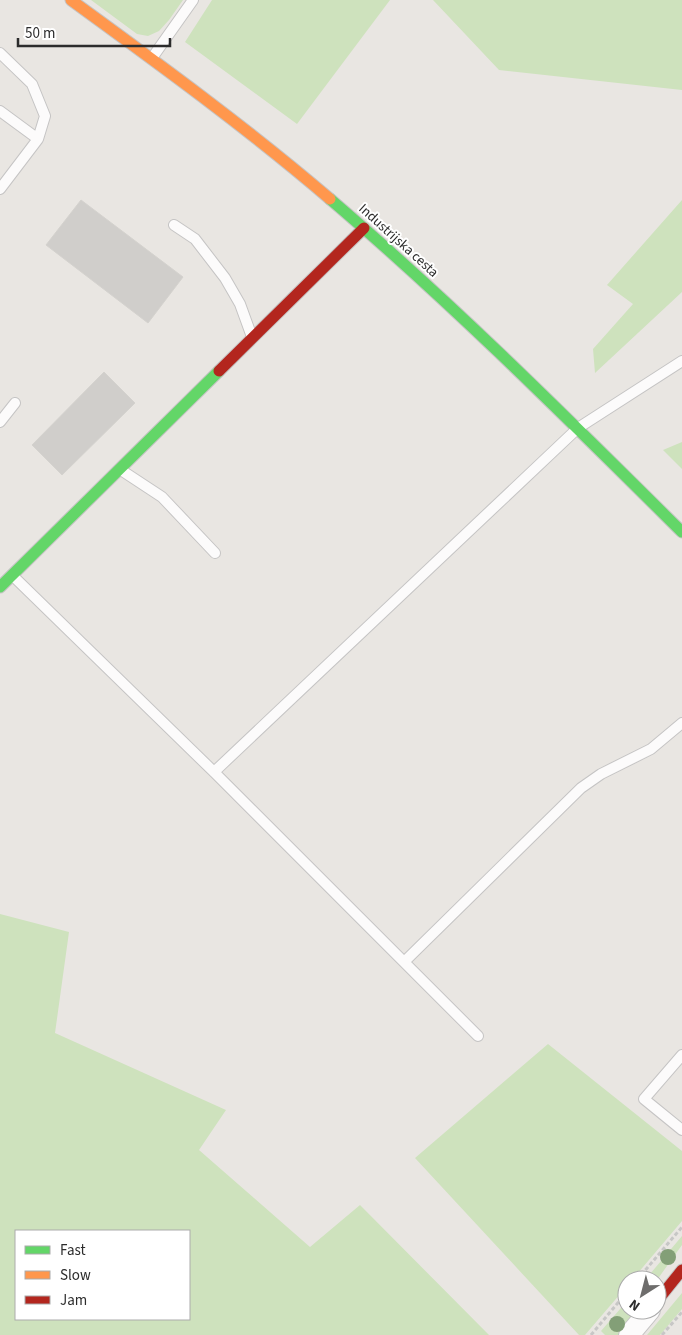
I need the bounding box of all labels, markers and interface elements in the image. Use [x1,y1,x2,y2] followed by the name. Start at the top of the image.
[18,15,170,47] scale bar
[25,23,55,44] text: 50 m
[354,199,443,282] street label: Industrijska cesta
[15,1230,190,1320] legend
[60,1240,86,1261] text: Fast
[60,1265,91,1286] text: Slow
[617,1270,667,1320] north arrow
[60,1290,87,1311] text: Jam
[625,1294,645,1316] text: N

